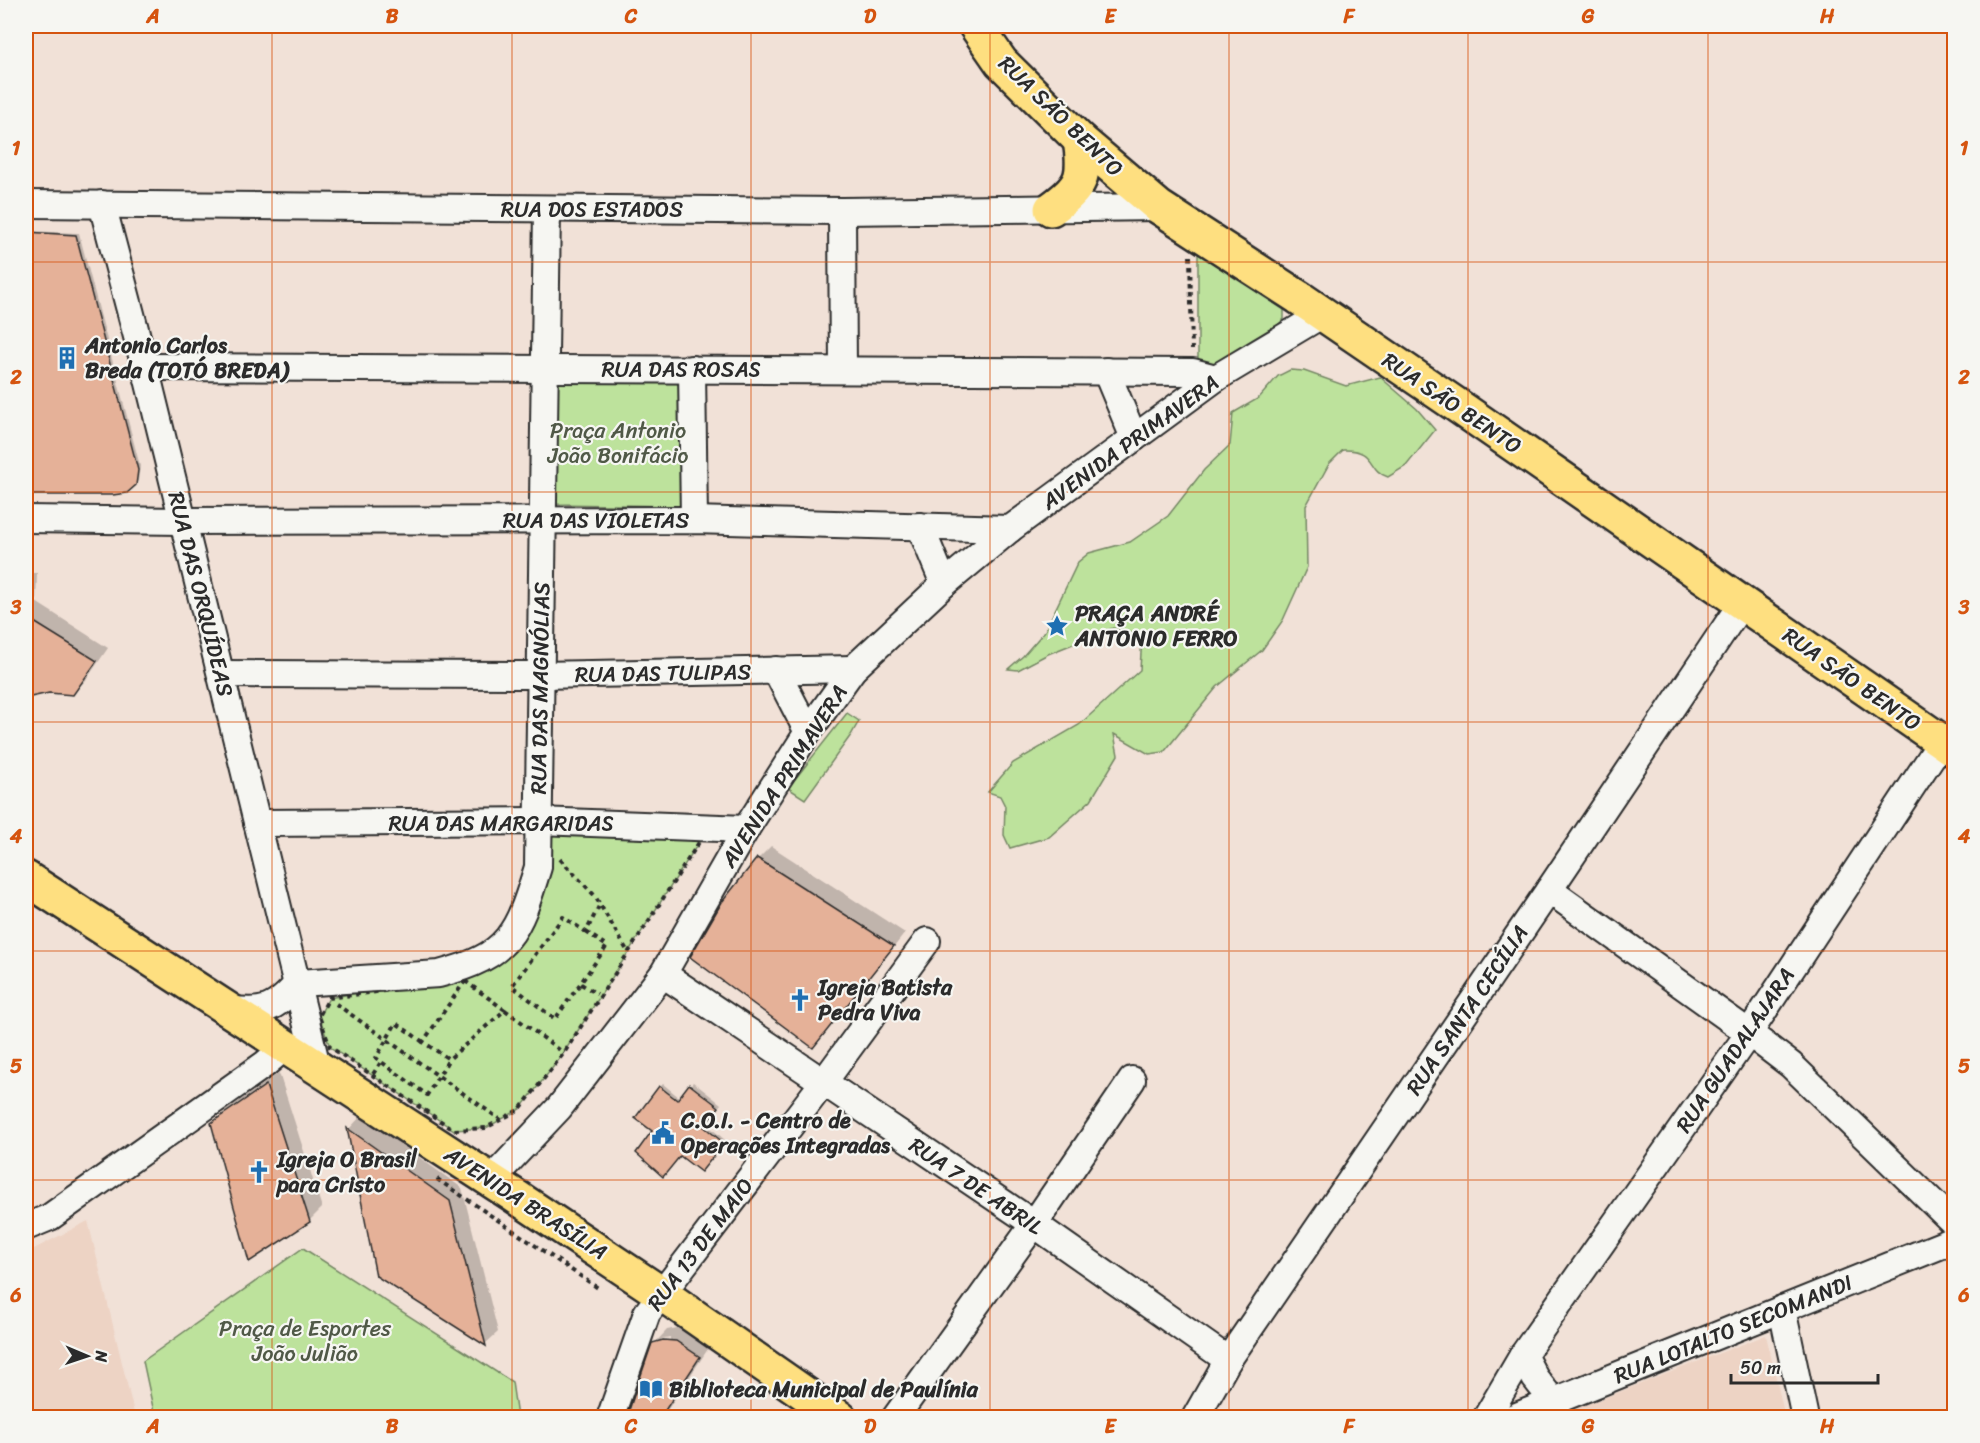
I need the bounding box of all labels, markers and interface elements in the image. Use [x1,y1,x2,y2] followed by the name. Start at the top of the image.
[145,0,160,34] text: A
[386,0,399,34] text: B
[624,0,638,34] text: C
[864,0,877,34] text: D
[1104,0,1117,34] text: E
[1343,0,1356,34] text: F
[1581,0,1595,34] text: G
[1819,0,1835,34] text: H
[989,46,1133,186] street label: RUA SÃO BENTO
[12,131,21,166] text: 1
[1960,131,1969,166] text: 1
[501,190,683,229] street label: RUA DOS ESTADOS
[84,326,291,390] place label: Antonio Carlos Breda (TOTÓ BREDA)
[1374,341,1530,465] street label: RUA SÃO BENTO
[54,345,80,371] building icon: Antonio Carlos Breda (TOTÓ BREDA)
[601,350,761,389] street label: RUA DAS ROSAS
[9,360,22,395] text: 2
[1957,360,1970,395] text: 2
[1032,364,1227,521] street label: AVENIDA PRIMAVERA
[547,411,689,475] park label: Praça Antonio João Bonifácio
[157,487,245,701] street label: RUA DAS ORQUÍDEAS
[503,501,690,540] street label: RUA DAS VIOLETAS
[519,581,561,795] street label: RUA DAS MAGNÓLIAS
[10,590,22,625] text: 3
[1958,590,1970,625] text: 3
[1074,594,1238,658] place label: PRAÇA ANDRÉ ANTONIO FERRO
[1044,613,1070,639] place icon: PRAÇA ANDRÉ ANTONIO FERRO
[1774,616,1930,742] street label: RUA SÃO BENTO
[575,652,752,694] street label: RUA DAS TULIPAS
[709,676,858,876] street label: AVENIDA PRIMAVERA
[389,804,614,843] street label: RUA DAS MARGARIDAS
[9,819,23,854] text: 4
[1957,819,1971,854] text: 4
[1395,916,1539,1104] street label: RUA SANTA CECÍLIA
[1665,959,1805,1141] street label: RUA GUADALAJARA
[817,968,953,1032] place label: Igreja Batista Pedra Viva
[787,987,813,1013] church icon: Igreja Batista Pedra Viva
[10,1049,22,1084] text: 5
[1958,1049,1970,1084] text: 5
[680,1101,891,1165] place label: C.O.I. - Centro de Operações Integradas
[650,1120,676,1146] public building icon: C.O.I. - Centro de Operações Integradas
[901,1126,1051,1246] street label: RUA 7 DE ABRIL
[435,1135,616,1271] street label: AVENIDA BRASÍLIA
[275,1140,417,1204] place label: Igreja O Brasil para Cristo
[246,1159,272,1185] church icon: Igreja O Brasil para Cristo
[636,1169,764,1319] street label: RUA 13 DE MAIO
[1608,1263,1859,1395] street label: RUA LOTALTO SECOMANDI
[9,1278,22,1313] text: 6
[1957,1278,1970,1313] text: 6
[219,1309,392,1373] park label: Praça de Esportes João Julião
[57,1326,117,1386] north arrow
[1731,1347,1878,1385] scale bar
[87,1349,116,1363] text: N
[1740,1352,1781,1384] text: 50 m
[669,1370,979,1409] place label: Biblioteca Municipal de Paulínia
[638,1376,664,1402] library icon: Biblioteca Municipal de Paulínia
[145,1409,160,1443] text: A
[386,1409,399,1443] text: B
[624,1409,638,1443] text: C
[864,1409,877,1443] text: D
[1104,1409,1117,1443] text: E
[1343,1409,1356,1443] text: F
[1581,1409,1595,1443] text: G
[1819,1409,1835,1443] text: H

